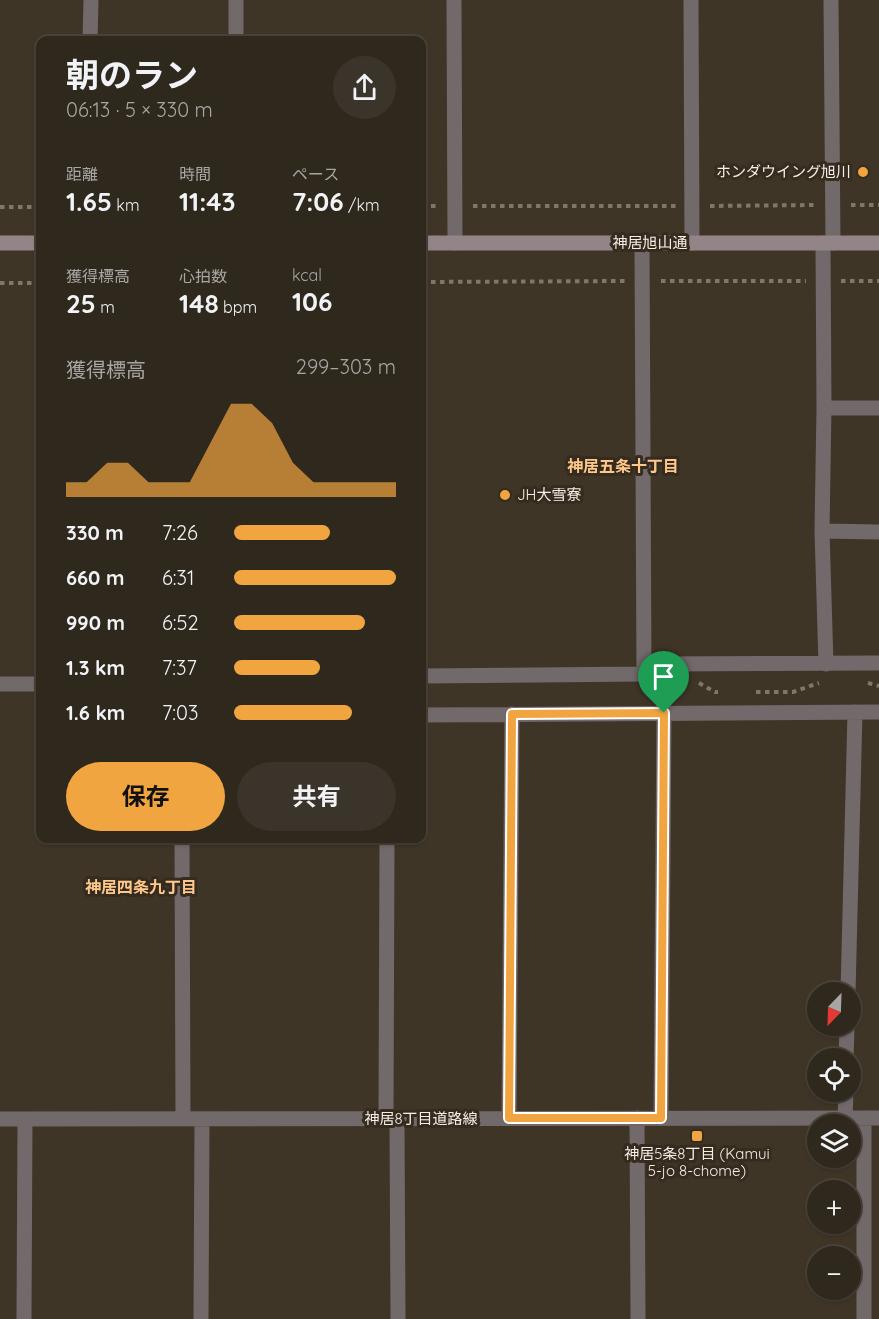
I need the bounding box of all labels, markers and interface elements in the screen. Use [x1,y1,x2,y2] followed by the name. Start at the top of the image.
[66,54,198,95] text: 朝のラン
[333,56,396,119] button: share
[66,97,213,122] text: 06:13 · 5 × 330 m
[716,162,851,181] place label: ホンダウイング旭川
[66,164,98,184] text: 距離
[179,164,211,184] text: 時間
[292,164,339,184] text: ペース
[856,165,870,179] marker: ホンダウイング旭川
[66,185,112,218] text: 1.65
[179,185,236,218] text: 11:43
[292,185,344,218] text: 7:06
[112,195,139,215] text: km
[344,195,380,215] text: /km
[612,233,688,252] street label: 神居旭山通
[292,265,322,285] text: kcal
[66,266,130,286] text: 獲得標高
[179,266,227,286] text: 心拍数
[292,285,332,318] text: 106
[66,287,96,320] text: 25
[179,287,219,320] text: 148
[96,297,115,317] text: m
[219,297,257,317] text: bpm
[296,354,396,379] text: 299–303 m
[66,357,146,382] text: 獲得標高
[567,456,679,476] district label: 神居五条十丁目
[517,485,581,504] place label: JH大雪寮
[498,488,512,502] marker: JH大雪寮
[66,520,124,545] text: 330 m
[162,520,198,545] text: 7:26
[66,565,124,590] text: 660 m
[162,565,194,590] text: 6:31
[66,610,125,635] text: 990 m
[162,610,198,635] text: 6:52
[638,651,689,713] pin
[66,655,125,680] text: 1.3 km
[162,655,197,680] text: 7:37
[647,660,680,693] icon: arrive
[66,700,125,725] text: 1.6 km
[162,700,198,725] text: 7:03
[66,762,225,831] button: 保存
[237,762,396,831] button: 共有
[85,877,197,897] district label: 神居四条九丁目
[807,982,861,1036] north arrow
[807,982,861,1300] map controls
[807,1048,861,1102] button: locate
[364,1109,478,1128] street label: 神居8丁目道路線
[807,1114,861,1168] button: layers
[690,1129,704,1143] marker: 神居5条8丁目 (Kamui 5-jo 8-chome)
[624,1144,770,1180] place label: 神居5条8丁目 (Kamui 5-jo 8-chome)
[807,1180,861,1234] button: +
[807,1246,861,1300] button: −

